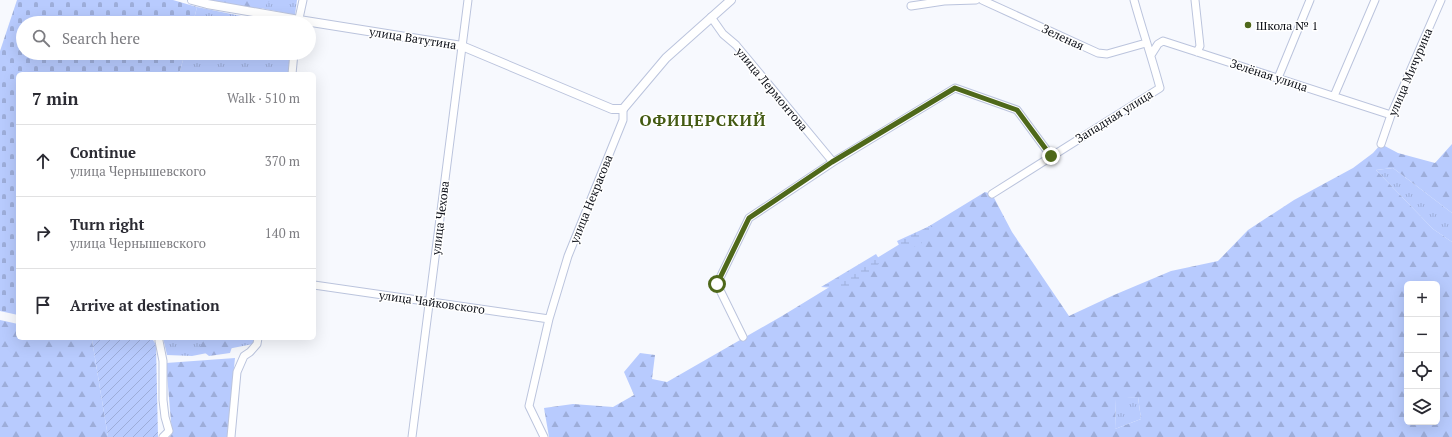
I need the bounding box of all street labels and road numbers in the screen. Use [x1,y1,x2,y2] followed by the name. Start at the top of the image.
[1040,21,1086,53] street label: Зеленая
[367,24,458,52] street label: улица Ватутина
[1384,26,1435,119] street label: улица Мичурина
[732,43,811,134] street label: улица Лермонтова
[1228,55,1310,95] street label: Зелёная улица
[1072,86,1156,146] street label: Западная улица
[566,152,616,247] street label: улица Некрасова
[428,180,452,257] street label: улица Чехова
[377,287,486,317] street label: улица Чайковского

